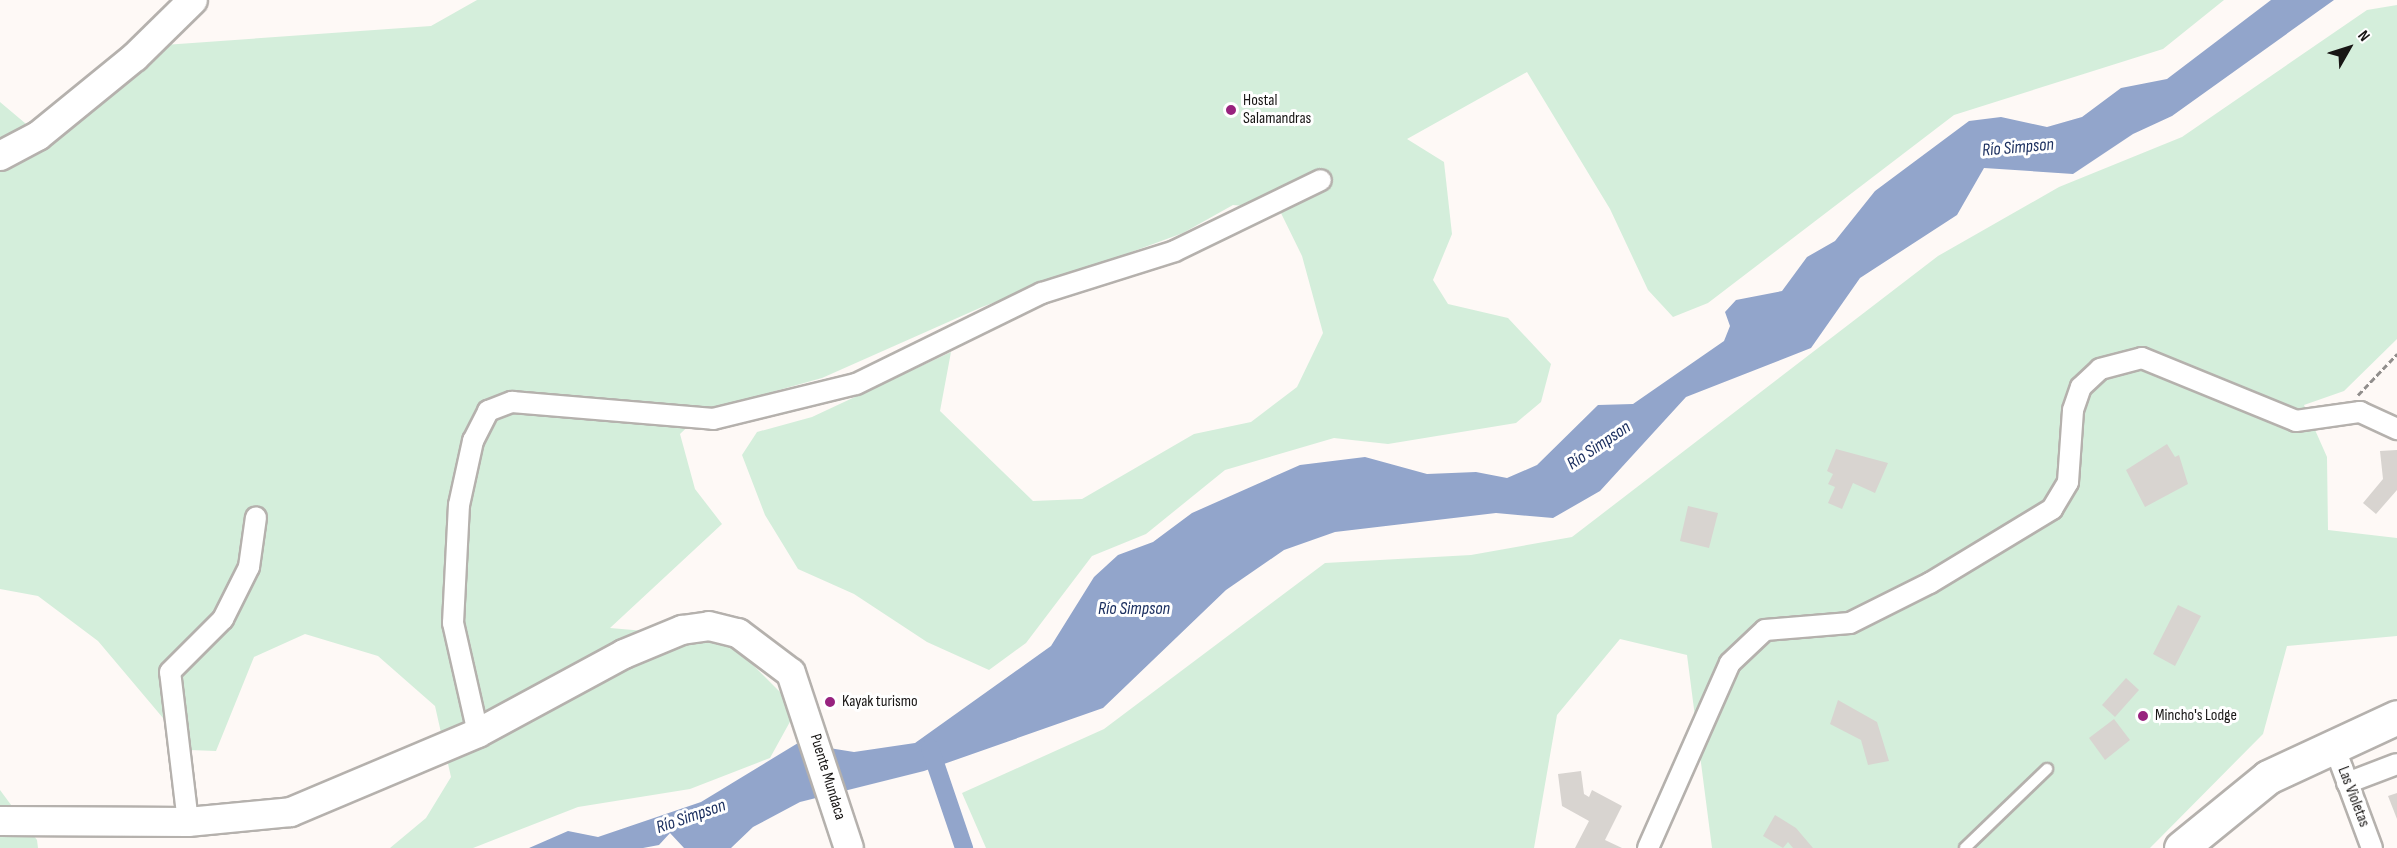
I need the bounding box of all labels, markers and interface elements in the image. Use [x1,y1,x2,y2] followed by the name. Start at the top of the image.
[2319,18,2379,78] north arrow
[2353,27,2373,46] text: N
[1243,91,1311,129] place label: Hostal Salamandras
[1224,103,1238,117] marker: Hostal Salamandras
[1981,134,2055,162] water label: Río Simpson
[1563,417,1635,475] water label: Río Simpson
[1098,598,1170,620] water label: Río Simpson
[842,692,918,712] place label: Kayak turismo
[823,695,837,709] marker: Kayak turismo
[2155,706,2237,726] place label: Mincho's Lodge
[2136,709,2150,723] marker: Mincho's Lodge
[805,732,849,822] street label: Puente Mundaca
[2333,764,2373,830] street label: Las Violetas
[653,795,729,839] water label: Río Simpson

